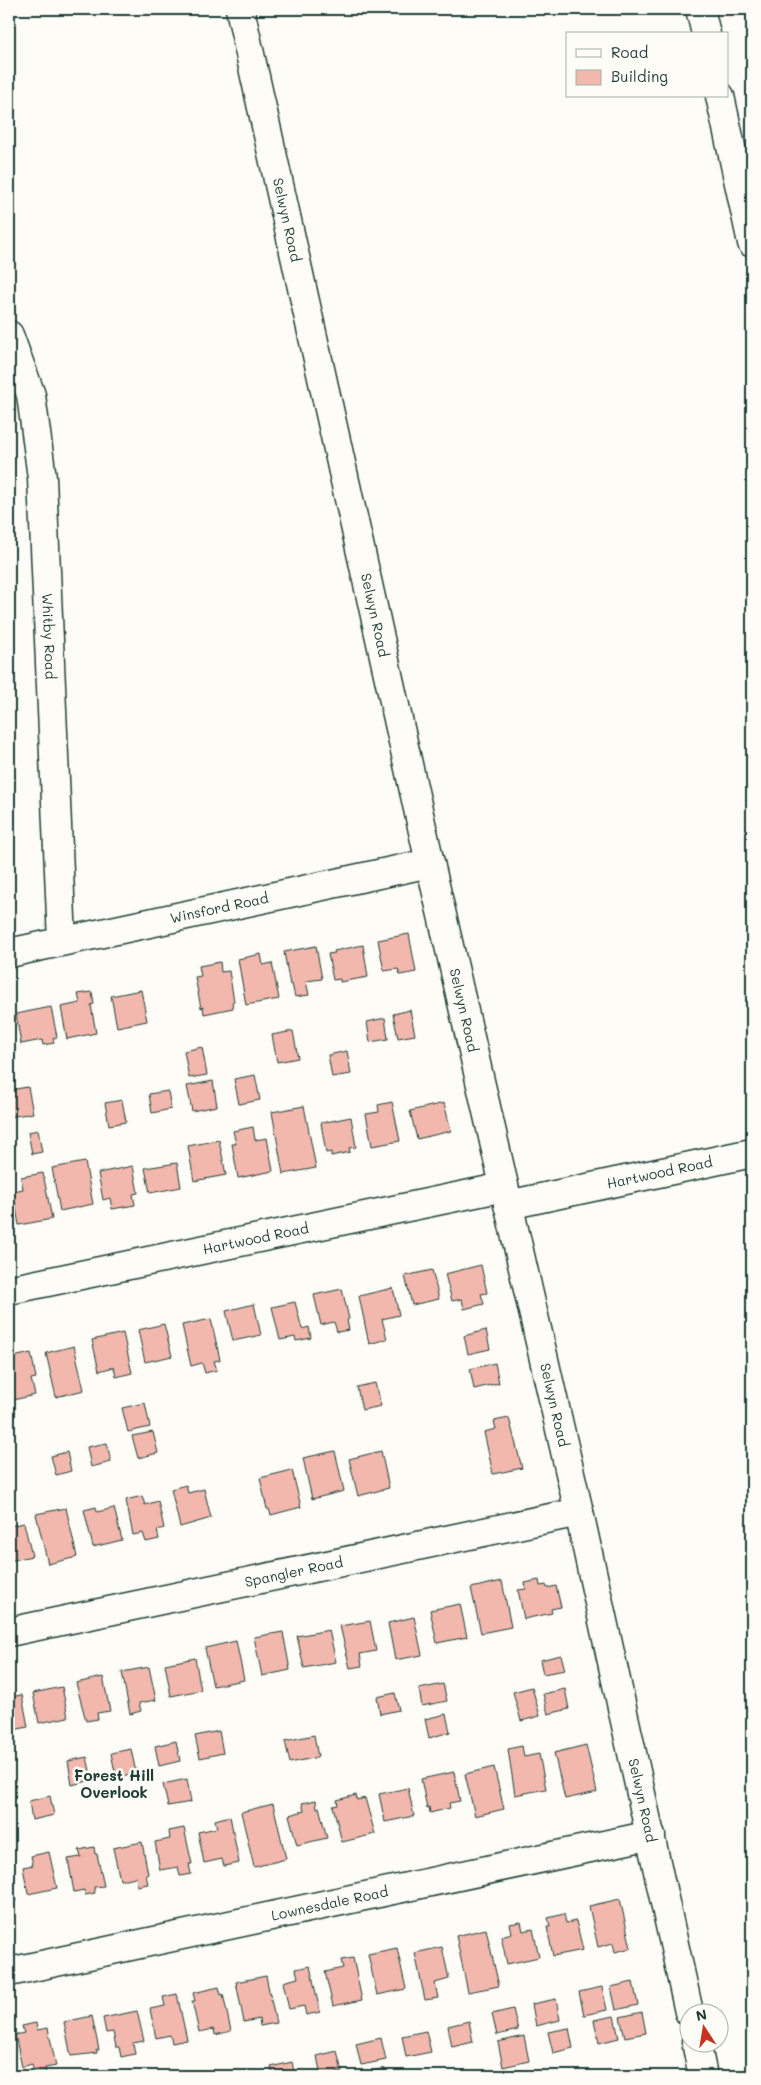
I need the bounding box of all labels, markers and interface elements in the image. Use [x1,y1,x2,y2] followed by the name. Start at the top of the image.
[566,32,728,98] legend
[611,42,648,62] text: Road
[611,66,668,86] text: Building
[269,176,306,264] street label: Selwyn Road
[357,571,394,659] street label: Selwyn Road
[38,593,61,680] street label: Whitby Road
[168,888,270,927] street label: Winsford Road
[445,966,483,1054] street label: Selwyn Road
[605,1152,714,1193] street label: Hartwood Road
[201,1218,310,1258] street label: Hartwood Road
[536,1361,574,1449] street label: Selwyn Road
[243,1552,345,1591] street label: Spangler Road
[624,1756,661,1844] street label: Selwyn Road
[74,1765,154,1802] district label: Forest Hill Overlook
[269,1881,390,1925] street label: Lownesdale Road
[678,2002,728,2052] north arrow
[694,2004,708,2025] text: N

